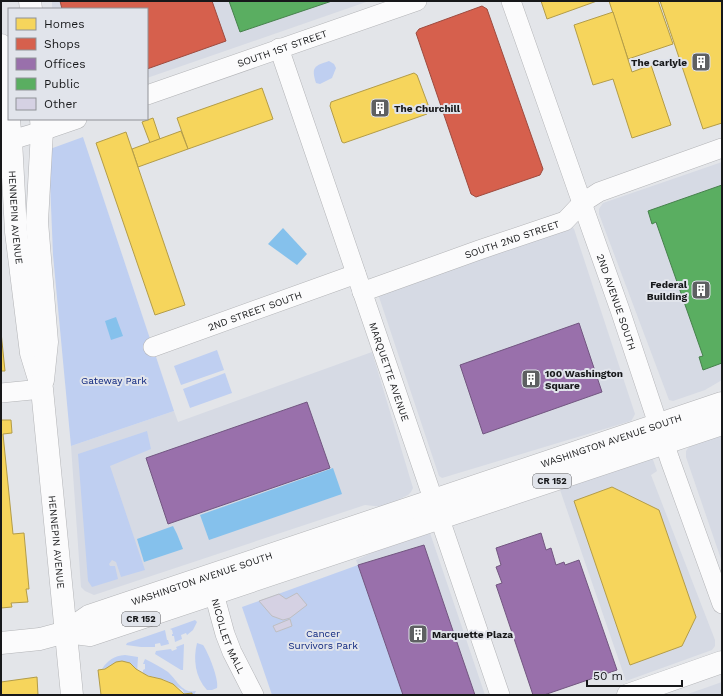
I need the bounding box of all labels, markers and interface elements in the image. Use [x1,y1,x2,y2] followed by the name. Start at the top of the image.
[8,8,148,120] legend
[44,17,85,31] text: Homes
[236,27,328,69] street label: SOUTH 1ST STREET
[44,37,80,51] text: Shops
[690,51,712,73] building icon: The Carlyle
[44,57,86,71] text: Offices
[631,57,687,68] place label: The Carlyle
[44,77,80,91] text: Public
[44,97,77,111] text: Other
[369,97,391,119] building icon: The Churchill
[394,103,461,114] place label: The Churchill
[7,170,25,265] street label: HENNEPIN AVENUE
[463,218,561,260] street label: SOUTH 2ND STREET
[595,252,638,351] street label: 2ND AVENUE SOUTH
[647,279,688,302] place label: Federal Building
[690,279,712,301] building icon: Federal Building
[206,289,303,332] street label: 2ND STREET SOUTH
[368,321,412,423] street label: MARQUETTE AVENUE
[520,368,542,390] building icon: 100 Washington Square
[545,368,623,391] place label: 100 Washington Square
[81,375,147,386] park label: Gateway Park
[539,411,683,469] street label: WASHINGTON AVENUE SOUTH
[533,474,571,488] road number: CR 152
[47,495,67,589] street label: HENNEPIN AVENUE
[130,549,274,607] street label: WASHINGTON AVENUE SOUTH
[210,597,248,675] street label: NICOLLET MALL
[122,612,160,626] road number: CR 152
[407,623,429,645] building icon: Marquette Plaza
[288,628,358,651] park label: Cancer Survivors Park
[432,629,513,640] place label: Marquette Plaza
[587,662,682,688] scale bar
[593,669,623,683] text: 50 m

